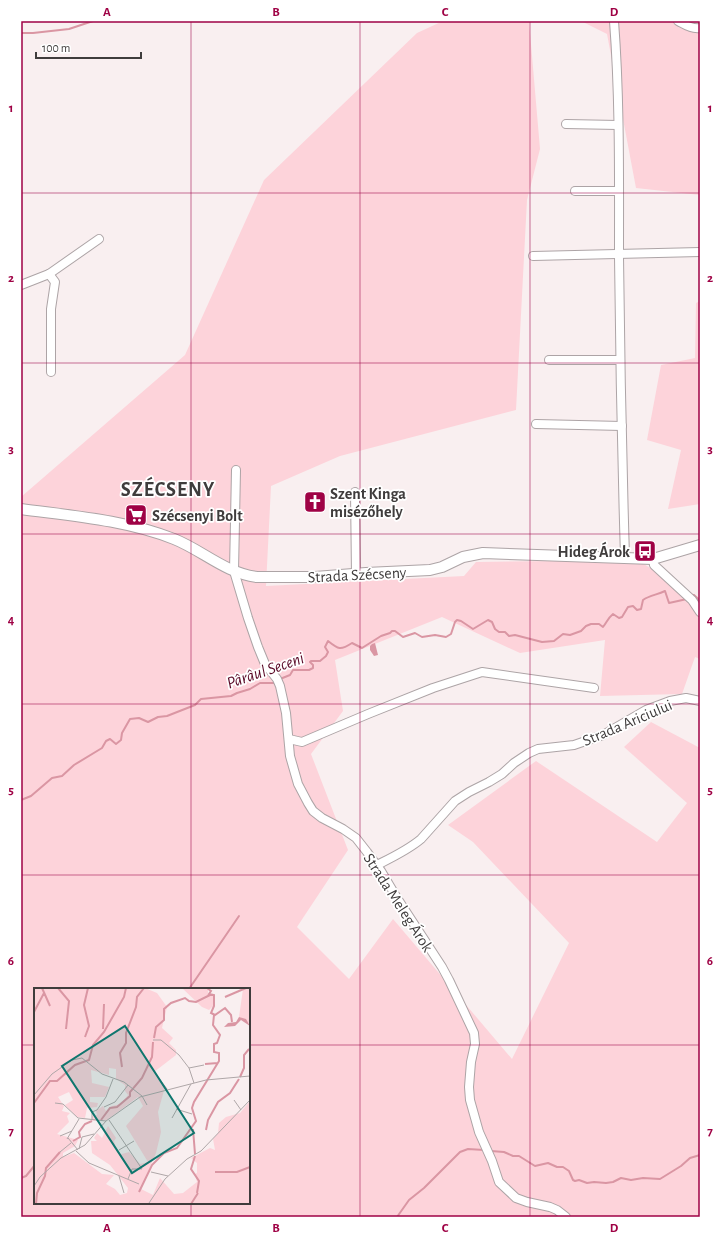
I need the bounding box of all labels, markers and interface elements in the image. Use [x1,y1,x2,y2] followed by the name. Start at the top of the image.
[103,6,111,19] text: A
[272,6,280,19] text: B
[442,6,449,19] text: C
[610,6,619,19] text: D
[36,34,141,60] scale bar
[42,42,70,54] text: 100 m
[9,102,13,115] text: 1
[708,102,712,115] text: 1
[8,272,14,285] text: 2
[707,272,713,285] text: 2
[8,443,14,456] text: 3
[707,443,713,456] text: 3
[121,476,215,500] district label: SZÉCSENY
[330,486,406,521] place label: Szent Kinga misézőhely
[302,489,328,515] church icon: Szent Kinga misézőhely
[123,502,149,528] supermarket icon: Szécsenyi Bolt
[152,508,243,525] place label: Szécsenyi Bolt
[632,538,658,564] bus stop icon: Hideg Árok
[558,541,630,560] place label: Hideg Árok
[307,564,407,587] street label: Strada Szécseny
[8,614,15,627] text: 4
[707,614,714,627] text: 4
[224,649,306,692] water label: Pârâul Seceni
[580,697,675,749] street label: Strada Ariciului
[8,784,14,797] text: 5
[707,784,713,797] text: 5
[360,849,438,955] street label: Strada Meleg Árok
[8,955,14,968] text: 6
[707,955,713,968] text: 6
[34,988,250,1204] inset map
[8,1125,14,1138] text: 7
[707,1125,713,1138] text: 7
[103,1222,111,1235] text: A
[272,1222,280,1235] text: B
[442,1222,449,1235] text: C
[610,1222,619,1235] text: D

